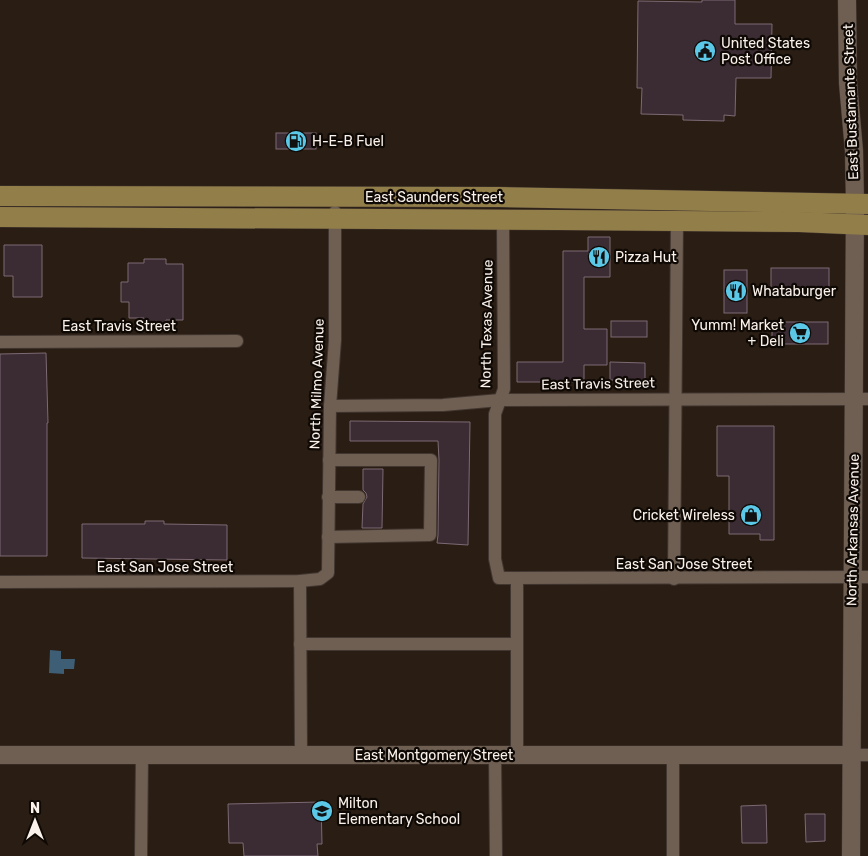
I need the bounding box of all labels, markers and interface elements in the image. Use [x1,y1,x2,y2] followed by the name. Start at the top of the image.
[840,23,862,180] street label: East Bustamante Street
[721,35,810,68] place label: United States Post Office
[693,39,717,63] public building icon: United States Post Office
[284,129,308,153] fuel station icon: H-E-B Fuel
[312,133,384,150] place label: H-E-B Fuel
[365,189,504,206] street label: East Saunders Street
[587,245,611,269] restaurant icon: Pizza Hut
[615,249,677,266] place label: Pizza Hut
[477,259,497,389] street label: North Texas Avenue
[724,279,748,303] restaurant icon: Whataburger
[752,283,837,300] place label: Whataburger
[691,317,785,350] place label: Yumm! Market + Deli
[62,318,176,335] street label: East Travis Street
[306,318,328,450] street label: North Milmo Avenue
[788,321,812,345] supermarket icon: Yumm! Market + Deli
[541,374,656,393] street label: East Travis Street
[843,454,863,606] street label: North Arkansas Avenue
[739,503,763,527] shop icon: Cricket Wireless
[633,507,735,524] place label: Cricket Wireless
[616,556,753,573] street label: East San Jose Street
[97,559,234,576] street label: East San Jose Street
[355,747,514,764] street label: East Montgomery Street
[338,795,460,828] place label: Milton Elementary School
[10,796,60,846] north arrow
[310,799,334,823] school or university icon: Milton Elementary School
[30,800,40,817] text: N

